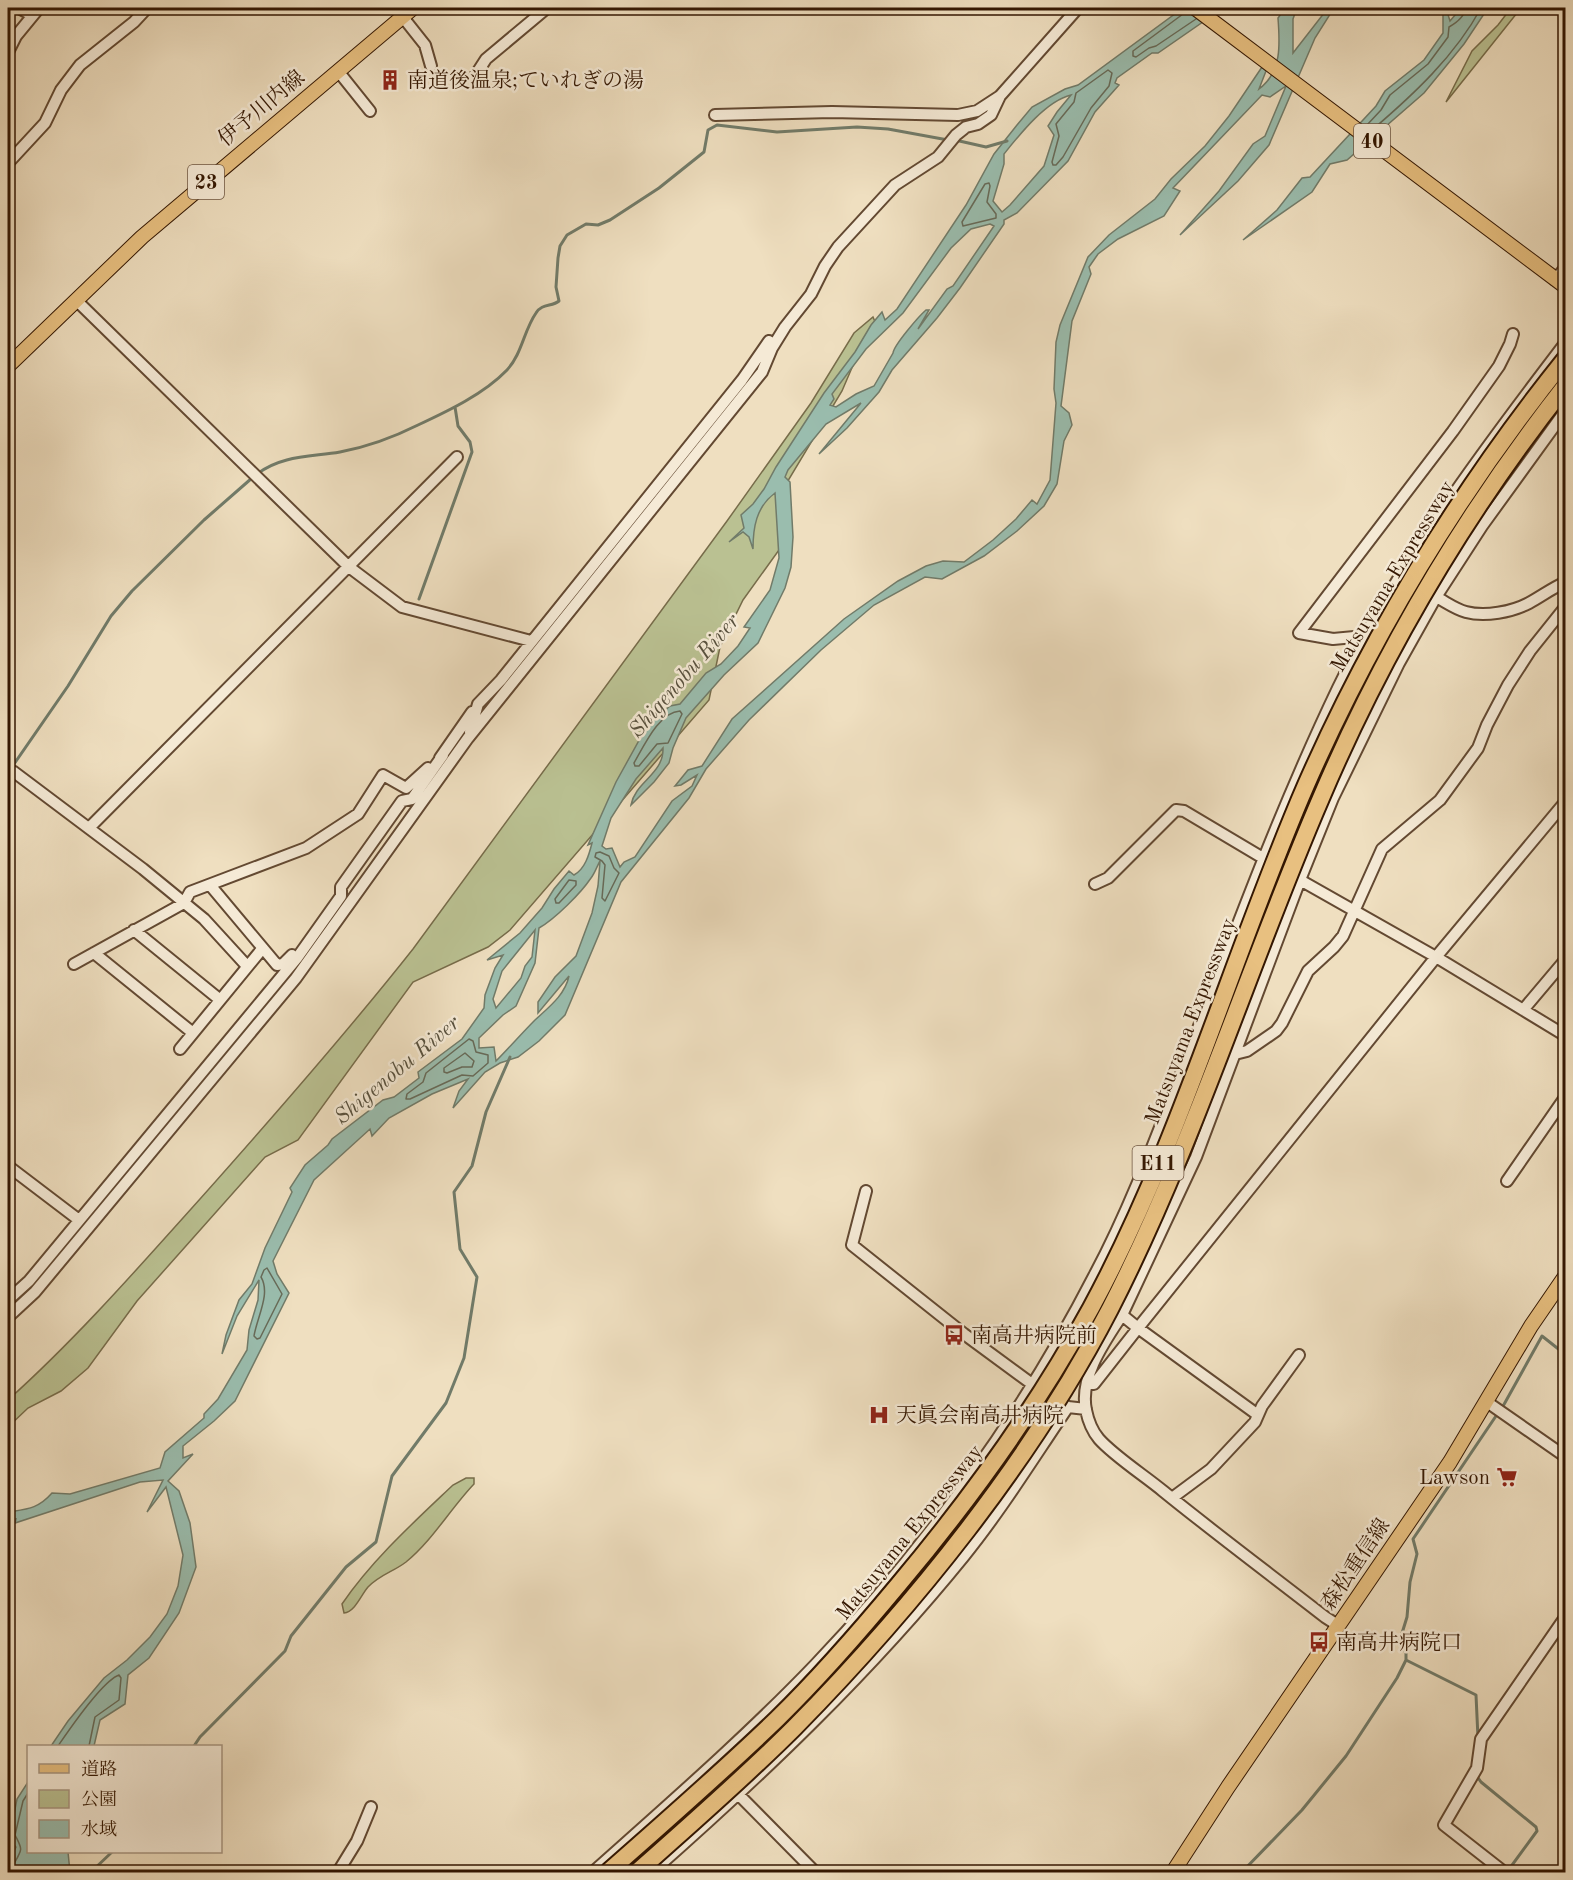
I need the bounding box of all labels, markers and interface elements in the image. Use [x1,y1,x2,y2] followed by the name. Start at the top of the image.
[214,66,309,151] street label: 伊予川内線
[378,68,402,92] building icon: 南道後温泉;ていれぎの湯
[407,69,644,92] place label: 南道後温泉;ていれぎの湯
[1354,124,1390,158] road number: 40
[188,165,224,199] road number: 23
[1328,478,1459,676] street label: Matsuyama Expressway
[625,610,744,742] water label: Shigenobu River
[1142,916,1240,1128] street label: Matsuyama Expressway
[330,1012,464,1129] water label: Shigenobu River
[1132,1146,1184,1180] road number: E11
[942,1323,966,1347] bus stop icon: 南高井病院前
[971,1324,1097,1347] place label: 南高井病院前
[867,1403,891,1427] hospital icon: 天眞会南高井病院
[896,1404,1064,1427] place label: 天眞会南高井病院
[833,1441,987,1625] street label: Matsuyama Expressway
[1495,1465,1519,1489] supermarket icon: Lawson
[1419,1468,1490,1489] place label: Lawson
[1317,1514,1394,1614] street label: 森松重信線
[1307,1630,1331,1654] bus stop icon: 南高井病院口
[1336,1631,1462,1654] place label: 南高井病院口
[27,1745,222,1853] legend
[81,1759,117,1779] text: 道路
[81,1790,117,1809] text: 公園
[81,1819,117,1839] text: 水域

